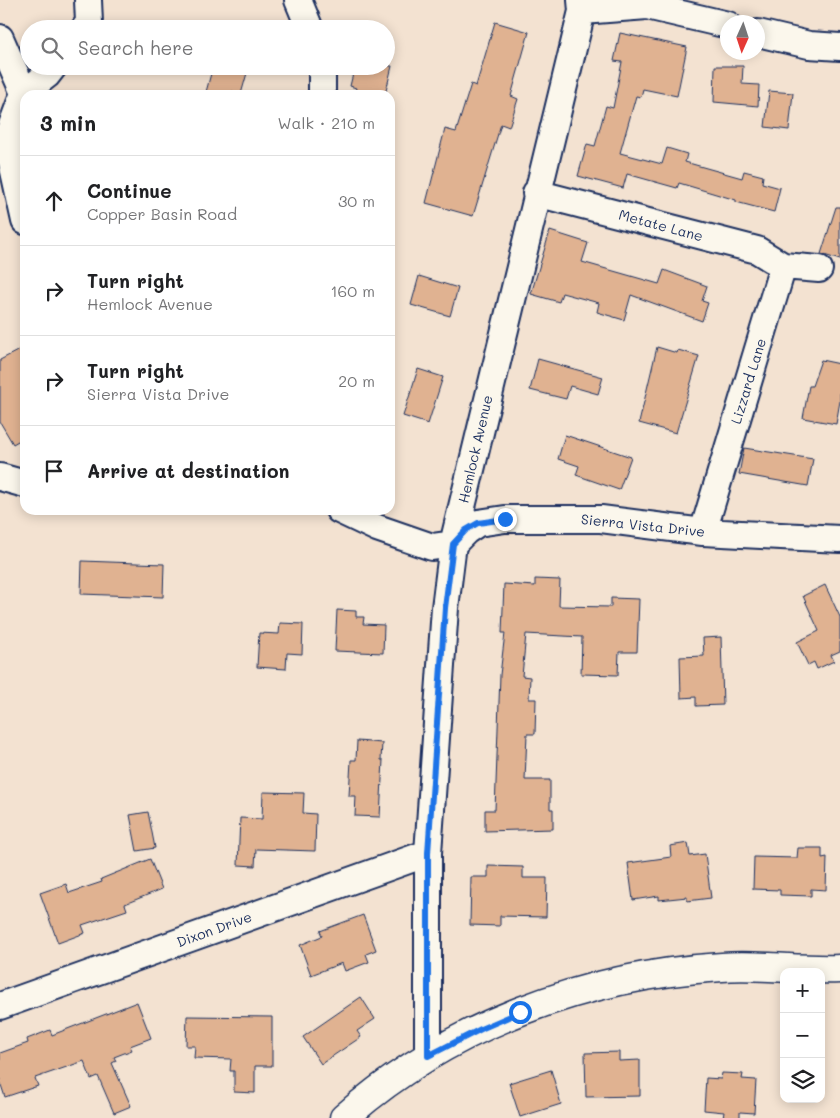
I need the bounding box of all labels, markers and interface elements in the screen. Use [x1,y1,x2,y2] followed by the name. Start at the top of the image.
[720,15,765,60] north arrow
[20,20,395,75] search box
[38,34,66,62] icon: search
[78,35,194,60] text: Search here
[40,109,96,136] text: 3 min
[277,112,375,133] text: Walk · 210 m
[87,178,172,203] text: Continue
[40,187,68,215] icon: ahead
[338,190,375,211] text: 30 m
[87,203,237,224] text: Copper Basin Road
[617,205,705,245] street label: Metate Lane
[87,268,184,293] text: Turn right
[40,277,68,305] icon: right
[330,280,375,301] text: 160 m
[87,293,213,314] text: Hemlock Avenue
[726,336,770,426] street label: Lizzard Lane
[87,358,184,383] text: Turn right
[40,367,68,395] icon: right
[338,370,375,391] text: 20 m
[87,383,229,404] text: Sierra Vista Drive
[453,393,497,505] street label: Hemlock Avenue
[40,457,68,485] icon: arrive
[87,458,290,483] text: Arrive at destination
[494,508,517,531] route end
[580,509,706,541] street label: Sierra Vista Drive
[174,907,254,951] street label: Dixon Drive
[780,968,825,1103] map controls
[780,968,825,1013] button: +
[509,1001,532,1024] route start
[780,1013,825,1058] button: −
[780,1058,825,1103] button: layers

